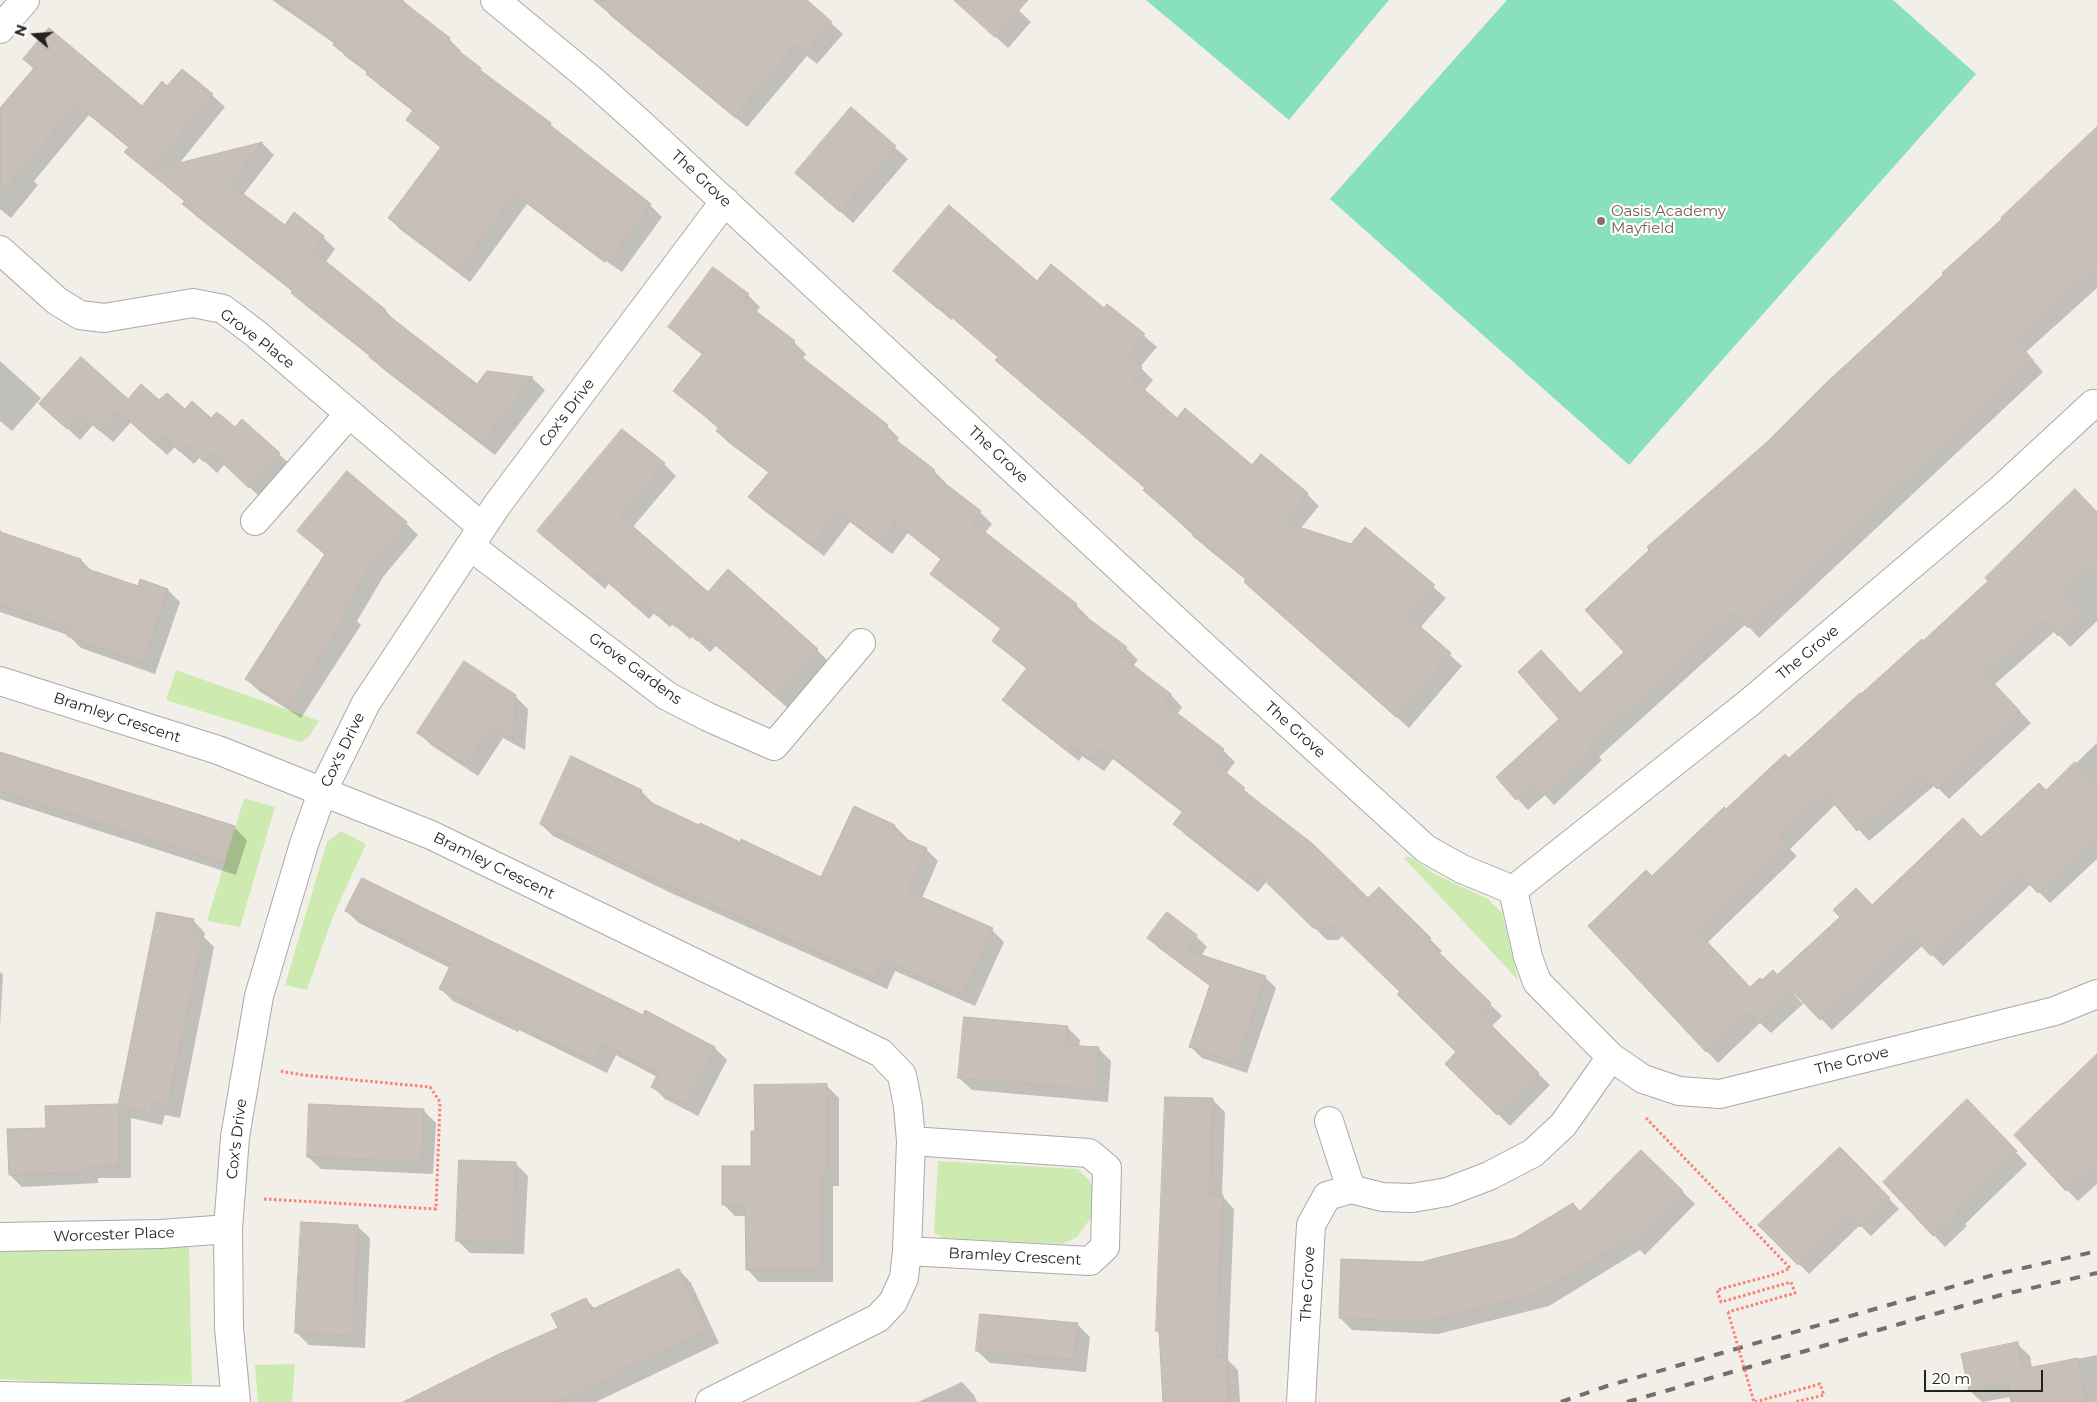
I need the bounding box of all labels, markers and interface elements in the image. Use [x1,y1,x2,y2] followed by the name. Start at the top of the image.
[10,10,60,60] north arrow
[10,22,31,39] text: N
[667,147,735,211] street label: The Grove
[1611,203,1726,238] place label: Oasis Academy Mayfield
[1595,215,1607,227] marker: Oasis Academy Mayfield
[216,305,298,373] street label: Grove Place
[535,375,599,451] street label: Cox's Drive
[964,423,1032,487] street label: The Grove
[1773,622,1843,684] street label: The Grove
[585,629,685,709] street label: Grove Gardens
[51,689,183,747] street label: Bramley Crescent
[1261,698,1329,762] street label: The Grove
[317,710,369,790] street label: Cox's Drive
[430,829,558,903] street label: Bramley Crescent
[1813,1043,1891,1079] street label: The Grove
[223,1098,251,1180] street label: Cox's Drive
[53,1224,175,1246] street label: Worcester Place
[948,1245,1082,1269] street label: Bramley Crescent
[1297,1246,1319,1322] street label: The Grove
[1927,1360,2046,1392] scale bar
[1932,1369,1970,1388] text: 20 m

